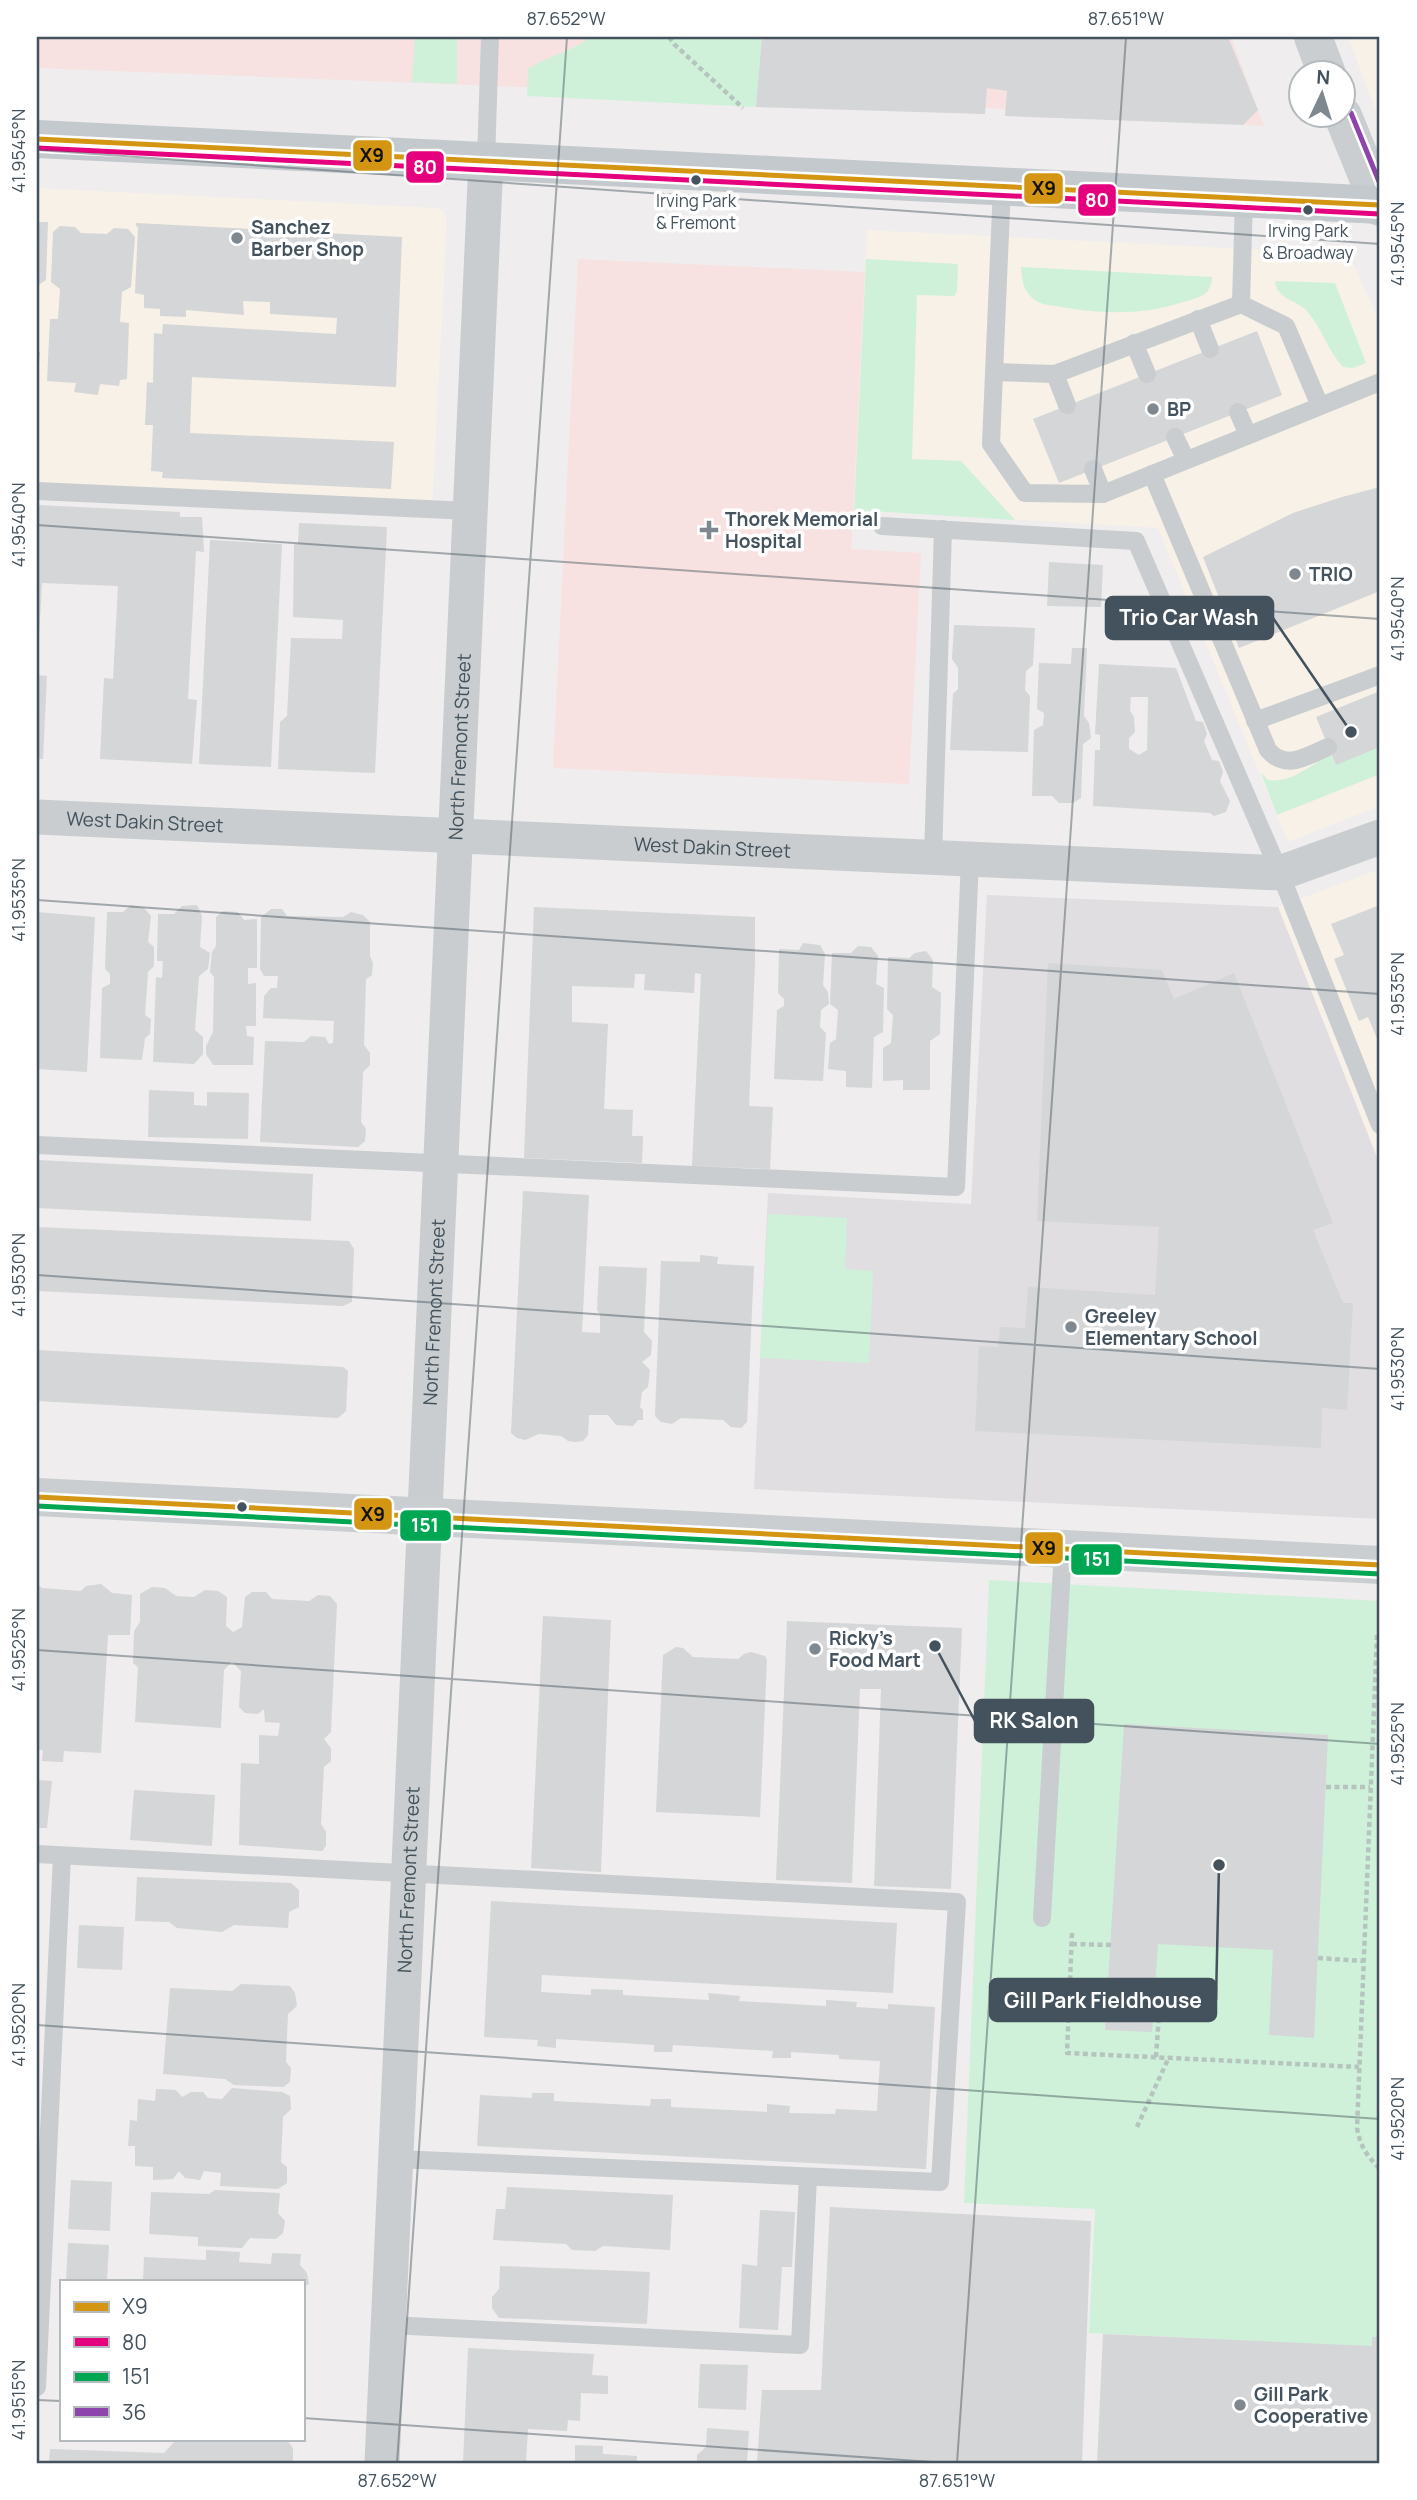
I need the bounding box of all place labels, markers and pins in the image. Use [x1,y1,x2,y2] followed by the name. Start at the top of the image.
[689,173,703,187] marker: Irving Park & Fremont
[656,189,737,234] place label: Irving Park & Fremont
[1301,203,1315,217] marker: Irving Park & Broadway
[251,214,364,262] place label: Sanchez Barber Shop
[1263,219,1353,264] place label: Irving Park & Broadway
[229,230,245,246] marker: Sanchez Barber Shop
[1167,396,1191,422] place label: BP
[1145,401,1161,417] marker: BP
[725,506,878,554] place label: Thorek Memorial Hospital
[699,520,719,540] marker: Thorek Memorial Hospital
[1309,561,1353,587] place label: TRIO
[1287,566,1303,582] marker: TRIO
[1106,597,1273,639] callout: Trio Car Wash
[1085,1303,1258,1351] place label: Greeley Elementary School
[1063,1319,1079,1335] marker: Greeley Elementary School
[235,1500,249,1514] unlabelled marker
[829,1625,921,1673] place label: Ricky’s Food Mart
[807,1641,823,1657] marker: Ricky’s Food Mart
[975,1700,1093,1742] callout: RK Salon
[990,1979,1216,2021] callout: Gill Park Fieldhouse
[1254,2381,1368,2429] place label: Gill Park Cooperative
[1232,2397,1248,2413] marker: Gill Park Cooperative

